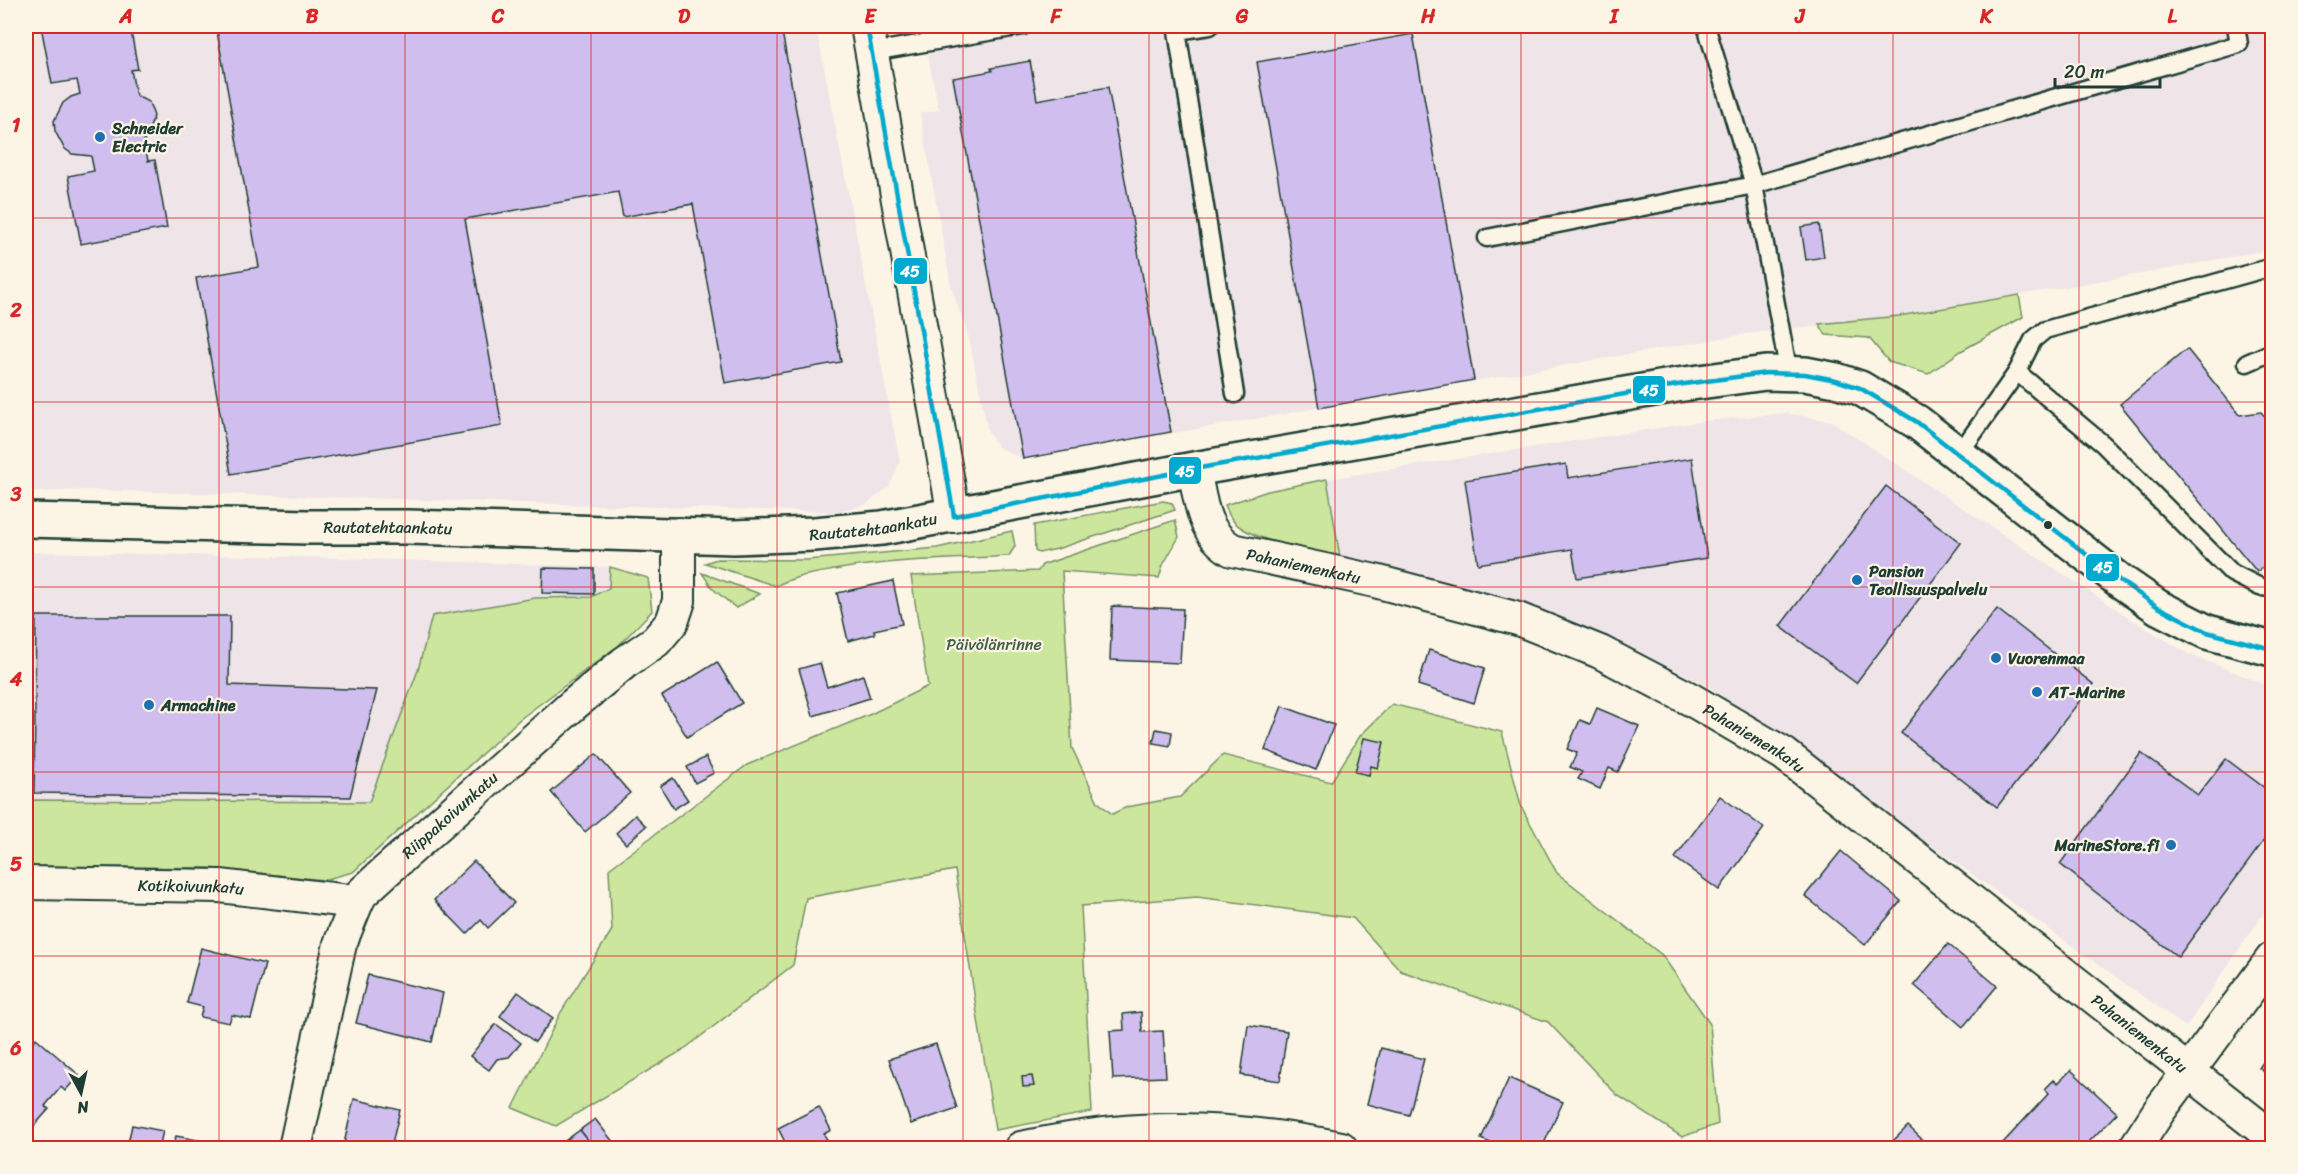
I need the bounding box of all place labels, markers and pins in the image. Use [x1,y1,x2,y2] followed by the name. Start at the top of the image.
[111,114,184,161] place label: Schneider Electric
[93,130,107,144] marker: Schneider Electric
[2042,519,2054,531] unlabelled marker
[1869,557,1988,604] place label: Pansion Teollisuuspalvelu
[1850,573,1864,587] marker: Pansion Teollisuuspalvelu
[2008,644,2085,673] place label: Vuorenmaa
[1989,651,2003,665] marker: Vuorenmaa
[2048,678,2125,707] place label: AT-Marine
[2030,685,2044,699] marker: AT-Marine
[160,691,236,720] place label: Armachine
[142,698,156,712] marker: Armachine
[2054,831,2160,860] place label: MarineStore.fi
[2164,838,2178,852] marker: MarineStore.fi

